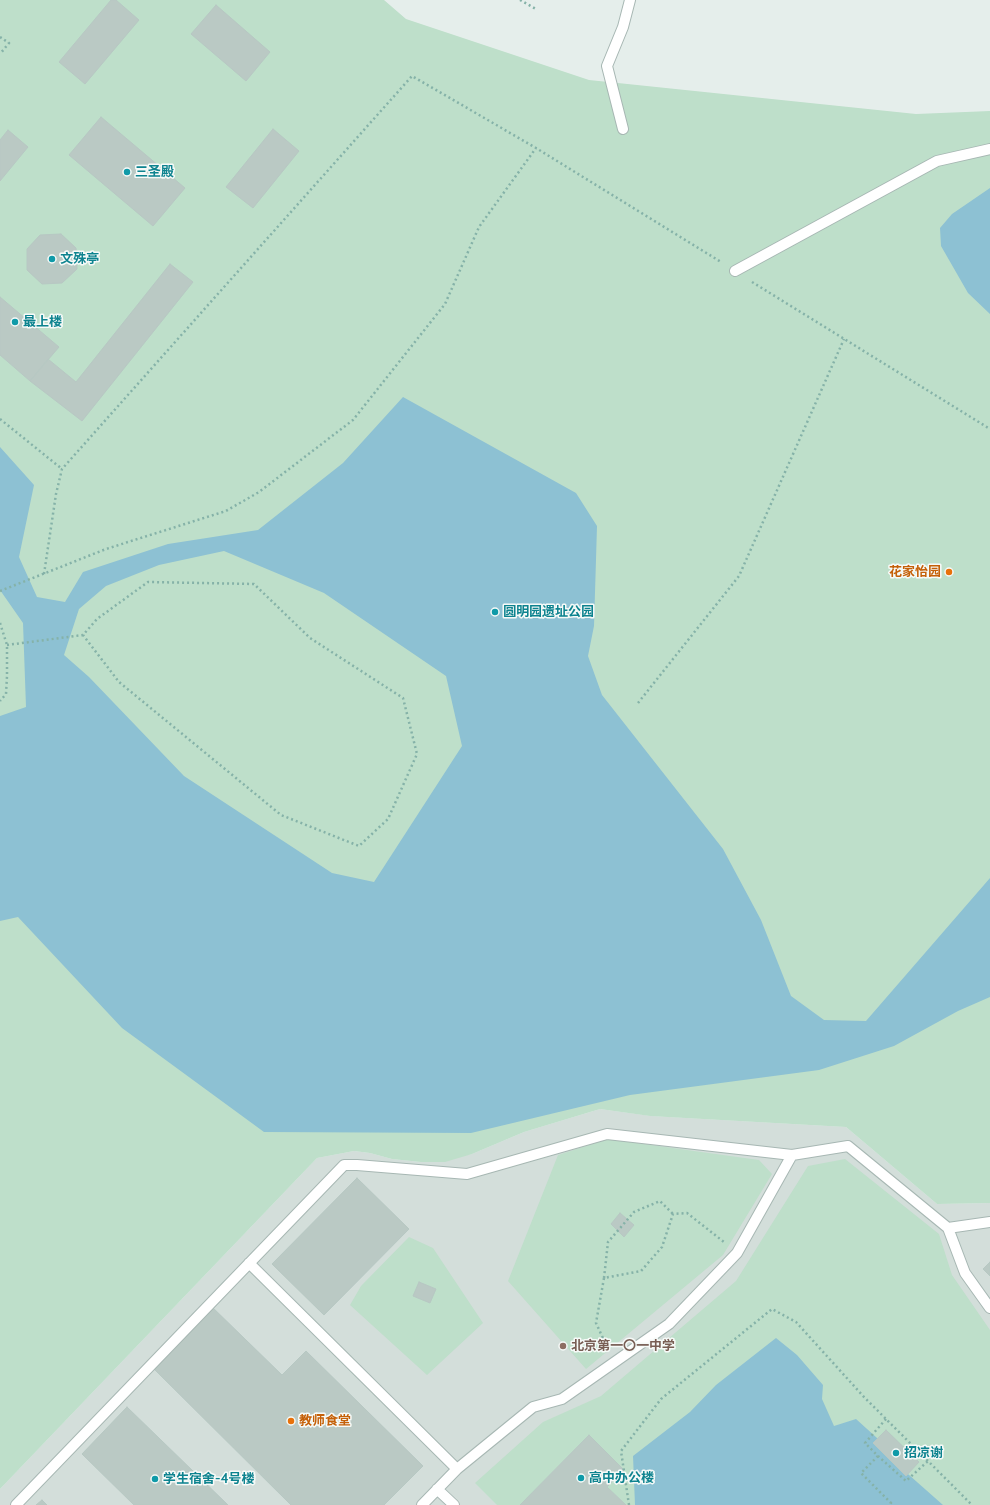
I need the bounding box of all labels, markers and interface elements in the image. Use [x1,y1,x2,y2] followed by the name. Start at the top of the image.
[135,164,174,180] place label: 三圣殿
[122,167,132,177] marker: 三圣殿
[60,251,99,267] place label: 文殊亭
[47,254,57,264] marker: 文殊亭
[23,314,62,330] place label: 最上楼
[10,317,20,327] marker: 最上楼
[889,564,941,580] place label: 花家怡园
[944,567,954,577] marker: 花家怡园
[503,604,594,620] place label: 圆明园遗址公园
[490,607,500,617] marker: 圆明园遗址公园
[571,1338,675,1354] place label: 北京第一〇一中学
[558,1341,568,1351] marker: 北京第一〇一中学
[299,1413,351,1429] place label: 教师食堂
[286,1416,296,1426] marker: 教师食堂
[904,1445,943,1461] place label: 招凉谢
[891,1448,901,1458] marker: 招凉谢
[589,1470,654,1486] place label: 高中办公楼
[163,1471,255,1487] place label: 学生宿舍-4号楼
[576,1473,586,1483] marker: 高中办公楼
[150,1474,160,1484] marker: 学生宿舍-4号楼

